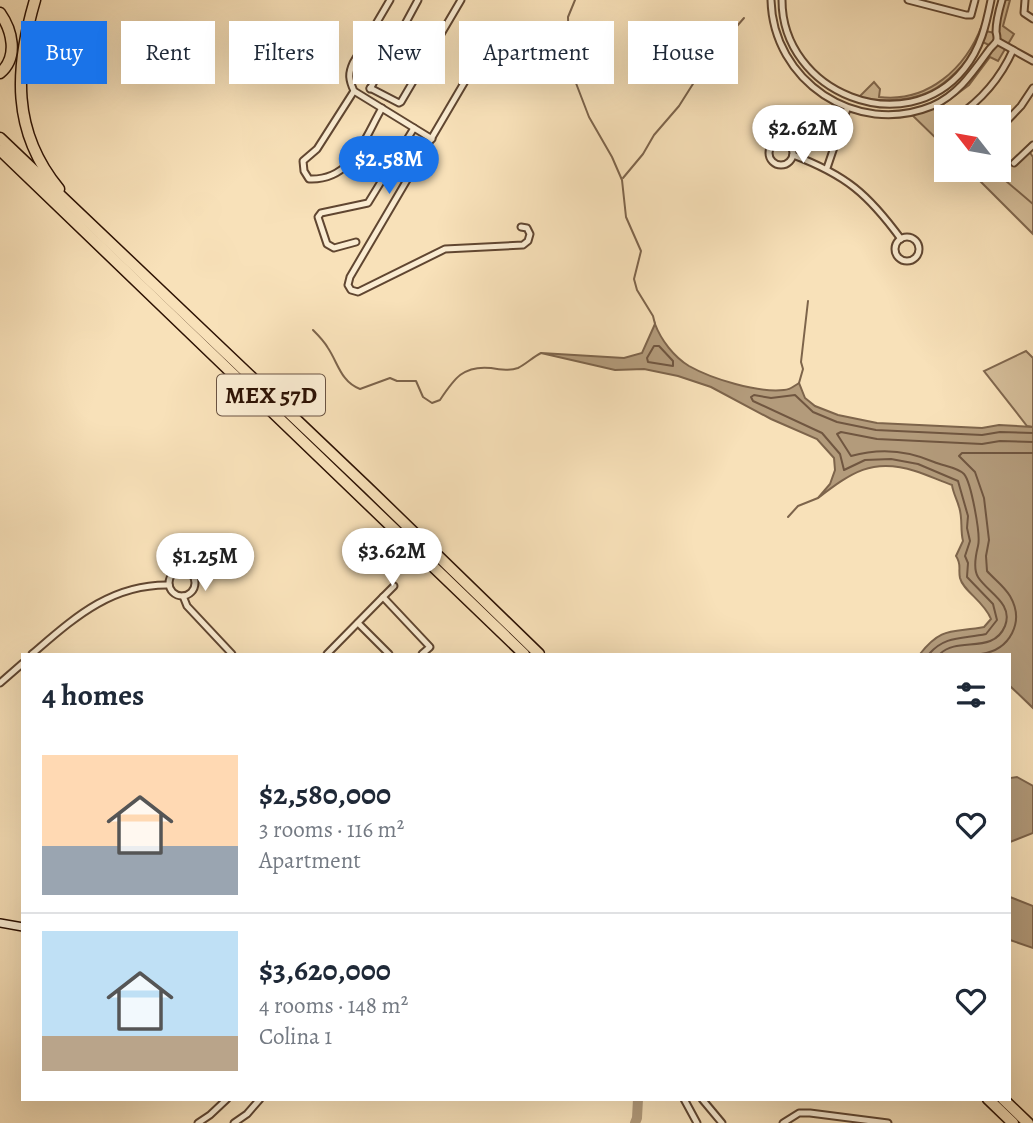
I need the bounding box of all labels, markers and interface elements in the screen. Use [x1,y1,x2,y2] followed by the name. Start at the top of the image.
[21,21,107,84] chip: Buy
[121,21,215,84] chip: Rent
[229,21,339,84] chip: Filters
[353,21,445,84] chip: New
[459,21,614,84] chip: Apartment
[628,21,738,84] chip: House
[934,105,1012,182] north arrow
[934,105,1011,182] map controls
[746,106,860,165] pin: $2.62M
[768,112,838,143] text: $2.62M
[332,136,446,196] pin: $2.58M
[355,143,423,174] text: $2.58M
[217,374,325,416] road number: MEX 57D
[335,528,449,588] pin: $3.62M
[148,534,262,593] pin: $1.25M
[358,535,426,566] text: $3.62M
[172,540,238,571] text: $1.25M
[42,675,144,715] text: 4 homes
[952,676,990,714] icon: filters
[259,774,391,814] text: $2,580,000
[98,783,182,867] icon: home
[952,806,990,844] icon: heart
[259,814,404,845] text: 3 rooms · 116 m²
[259,845,361,876] text: Apartment
[259,950,391,990] text: $3,620,000
[98,959,182,1043] icon: home
[952,982,990,1020] icon: heart
[259,990,408,1021] text: 4 rooms · 148 m²
[259,1021,332,1052] text: Colina 1

